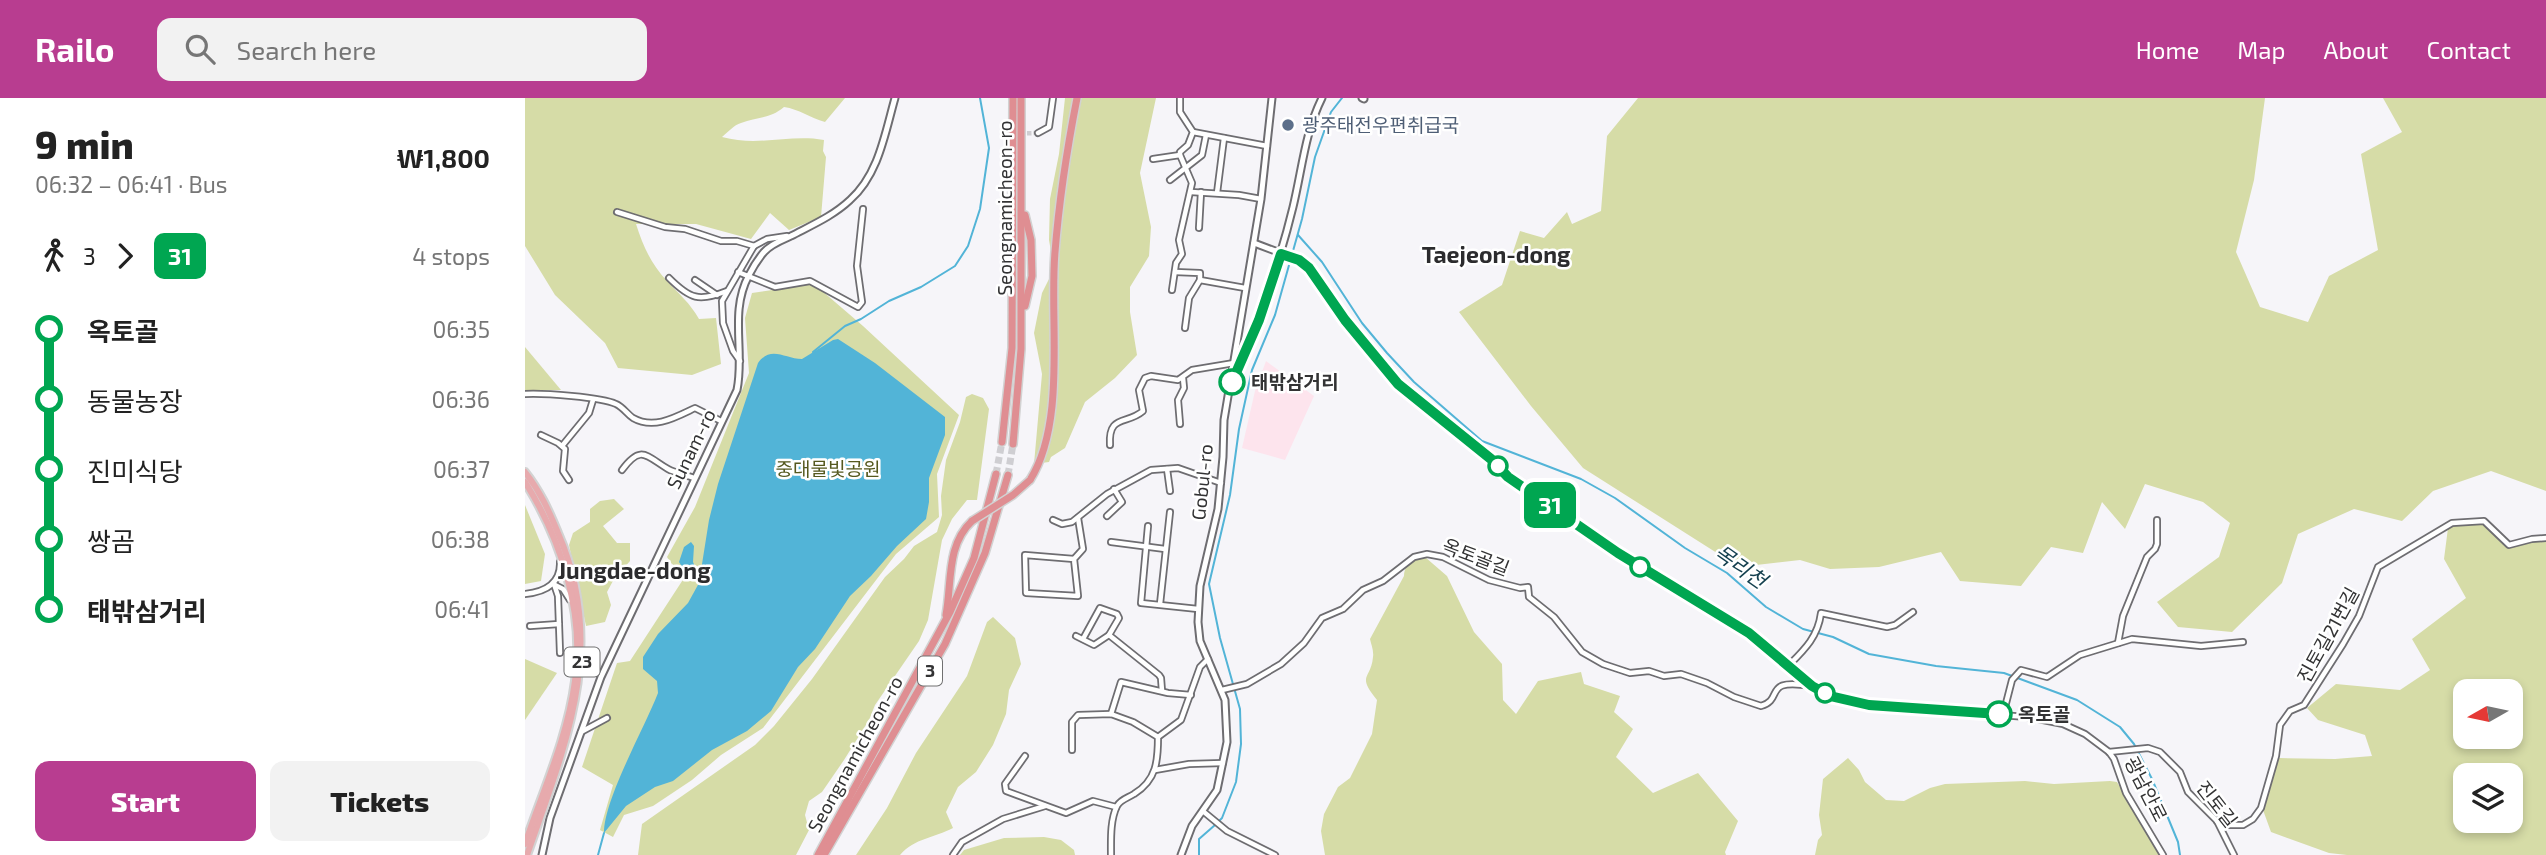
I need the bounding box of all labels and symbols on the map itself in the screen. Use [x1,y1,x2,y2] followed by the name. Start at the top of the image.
[1302,113,1459,136] place label: 광주태전우편취급국
[1280,117,1296,133] marker: 광주태전우편취급국
[993,120,1016,296] street label: Seongnamicheon-ro
[1422,240,1571,268] district label: Taejeon-dong
[1219,369,1245,395] marker: 태밖삼거리
[1251,370,1338,393] place label: 태밖삼거리
[661,405,720,493] street label: Sunam-ro
[1186,443,1217,521] street label: Gobul-ro
[1488,456,1508,476] unlabelled marker
[776,457,880,480] park label: 중대물빛공원
[1518,482,1581,528] line badge: 31
[1439,533,1513,580] street label: 옥토골길
[1710,539,1774,594] water label: 목리천
[557,556,711,584] district label: Jungdae-dong
[1630,557,1650,577] unlabelled marker
[2292,583,2363,687] street label: 진토길21번길
[565,648,599,676] road number: 23
[918,656,942,686] road number: 3
[802,672,907,836] street label: Seongnamicheon-ro
[2453,679,2523,749] north arrow
[1815,683,1835,703] unlabelled marker
[1986,701,2012,727] marker: 옥토골
[2018,702,2070,725] place label: 옥토골
[2120,752,2173,825] street label: 광남안로
[2192,776,2243,831] street label: 진토길

